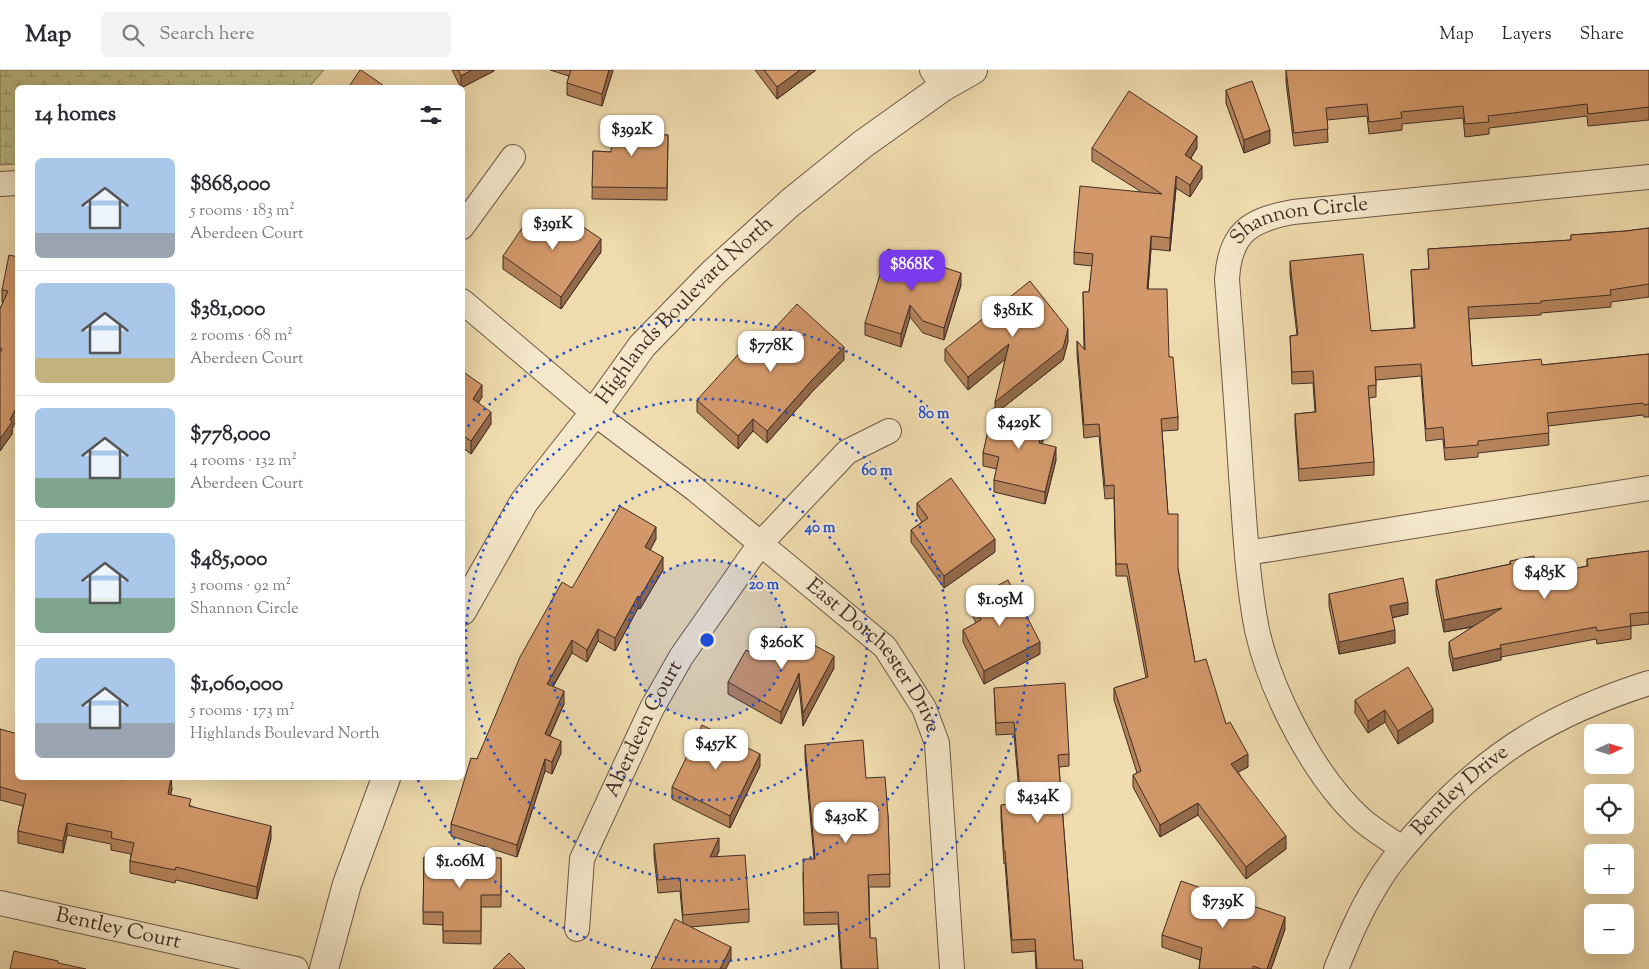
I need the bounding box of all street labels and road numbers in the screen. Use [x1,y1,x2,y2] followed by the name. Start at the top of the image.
[1223,190,1370,251] street label: Shannon Circle
[589,210,781,411] street label: Highlands Boulevard North
[799,572,947,737] street label: East Dorchester Drive
[598,655,691,803] street label: Aberdeen Court
[1405,738,1515,843] street label: Bentley Drive
[53,901,184,958] street label: Bentley Court

